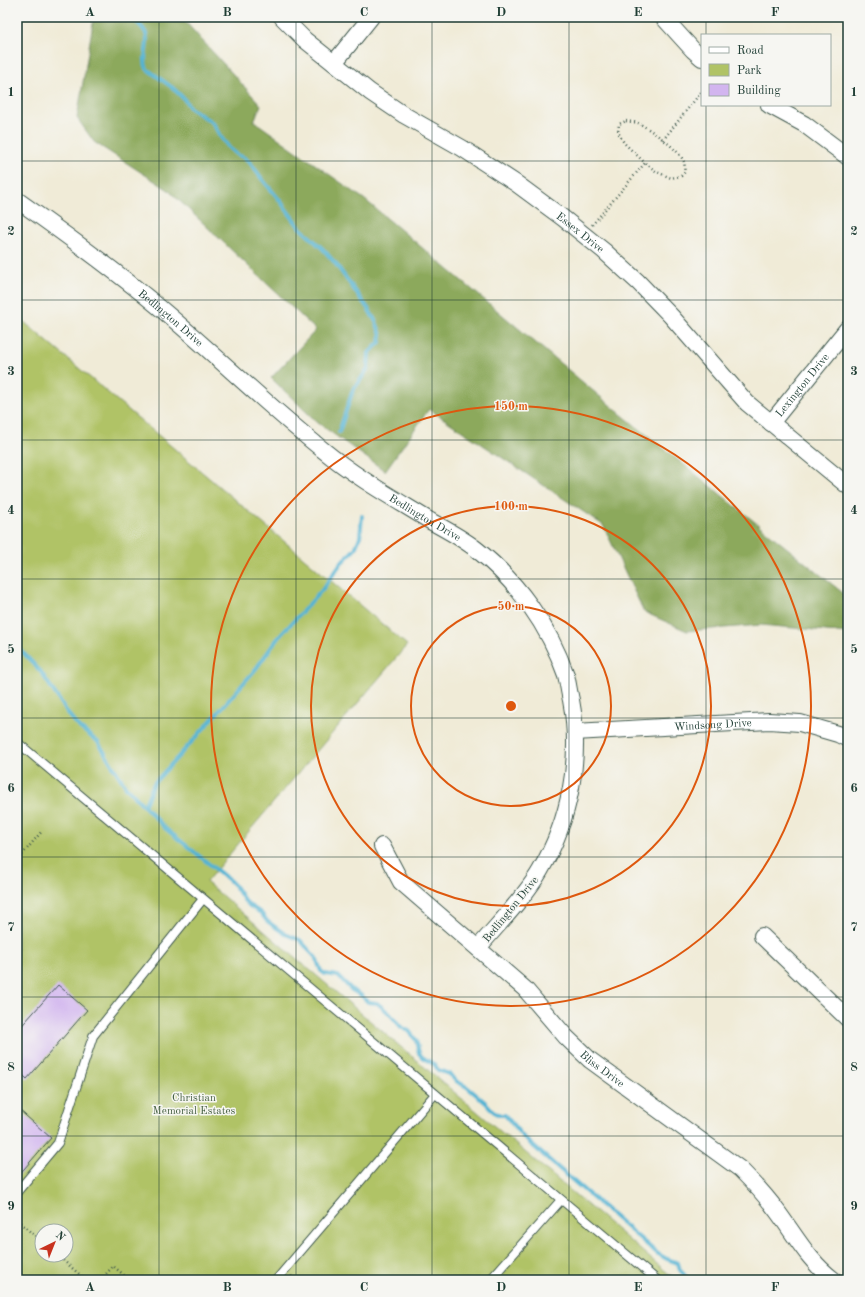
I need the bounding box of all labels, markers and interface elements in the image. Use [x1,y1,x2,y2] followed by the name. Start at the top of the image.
[85,6,95,19] text: A
[222,6,232,19] text: B
[360,6,368,19] text: C
[496,6,506,19] text: D
[634,6,643,19] text: E
[771,6,780,19] text: F
[701,34,831,106] legend
[737,45,764,57] text: Road
[737,65,762,77] text: Park
[737,85,781,97] text: Building
[7,86,15,99] text: 1
[850,86,858,99] text: 1
[554,211,605,256] street label: Essex Drive
[7,225,15,238] text: 2
[850,225,858,238] text: 2
[136,288,204,349] street label: Bedlington Drive
[774,352,832,420] street label: Lexington Drive
[7,365,15,378] text: 3
[850,365,858,378] text: 3
[494,400,528,413] text: 150 m
[387,493,462,544] street label: Bedlington Drive
[494,501,528,513] text: 100 m
[7,504,15,517] text: 4
[850,504,858,517] text: 4
[498,600,525,613] text: 50 m
[7,643,15,656] text: 5
[850,643,858,656] text: 5
[504,699,518,713] centre of rings
[674,718,752,733] street label: Windsong Drive
[7,782,15,795] text: 6
[850,782,858,795] text: 6
[481,875,541,945] street label: Bedlington Drive
[7,921,15,934] text: 7
[850,921,858,934] text: 7
[577,1049,626,1090] street label: Bliss Drive
[7,1061,15,1074] text: 8
[850,1061,858,1074] text: 8
[153,1093,236,1117] park label: Christian Memorial Estates
[7,1200,15,1213] text: 9
[850,1200,858,1213] text: 9
[34,1223,74,1263] north arrow
[53,1230,67,1244] text: N
[85,1281,95,1294] text: A
[222,1281,232,1294] text: B
[360,1281,368,1294] text: C
[496,1281,506,1294] text: D
[634,1281,643,1294] text: E
[771,1281,780,1294] text: F

